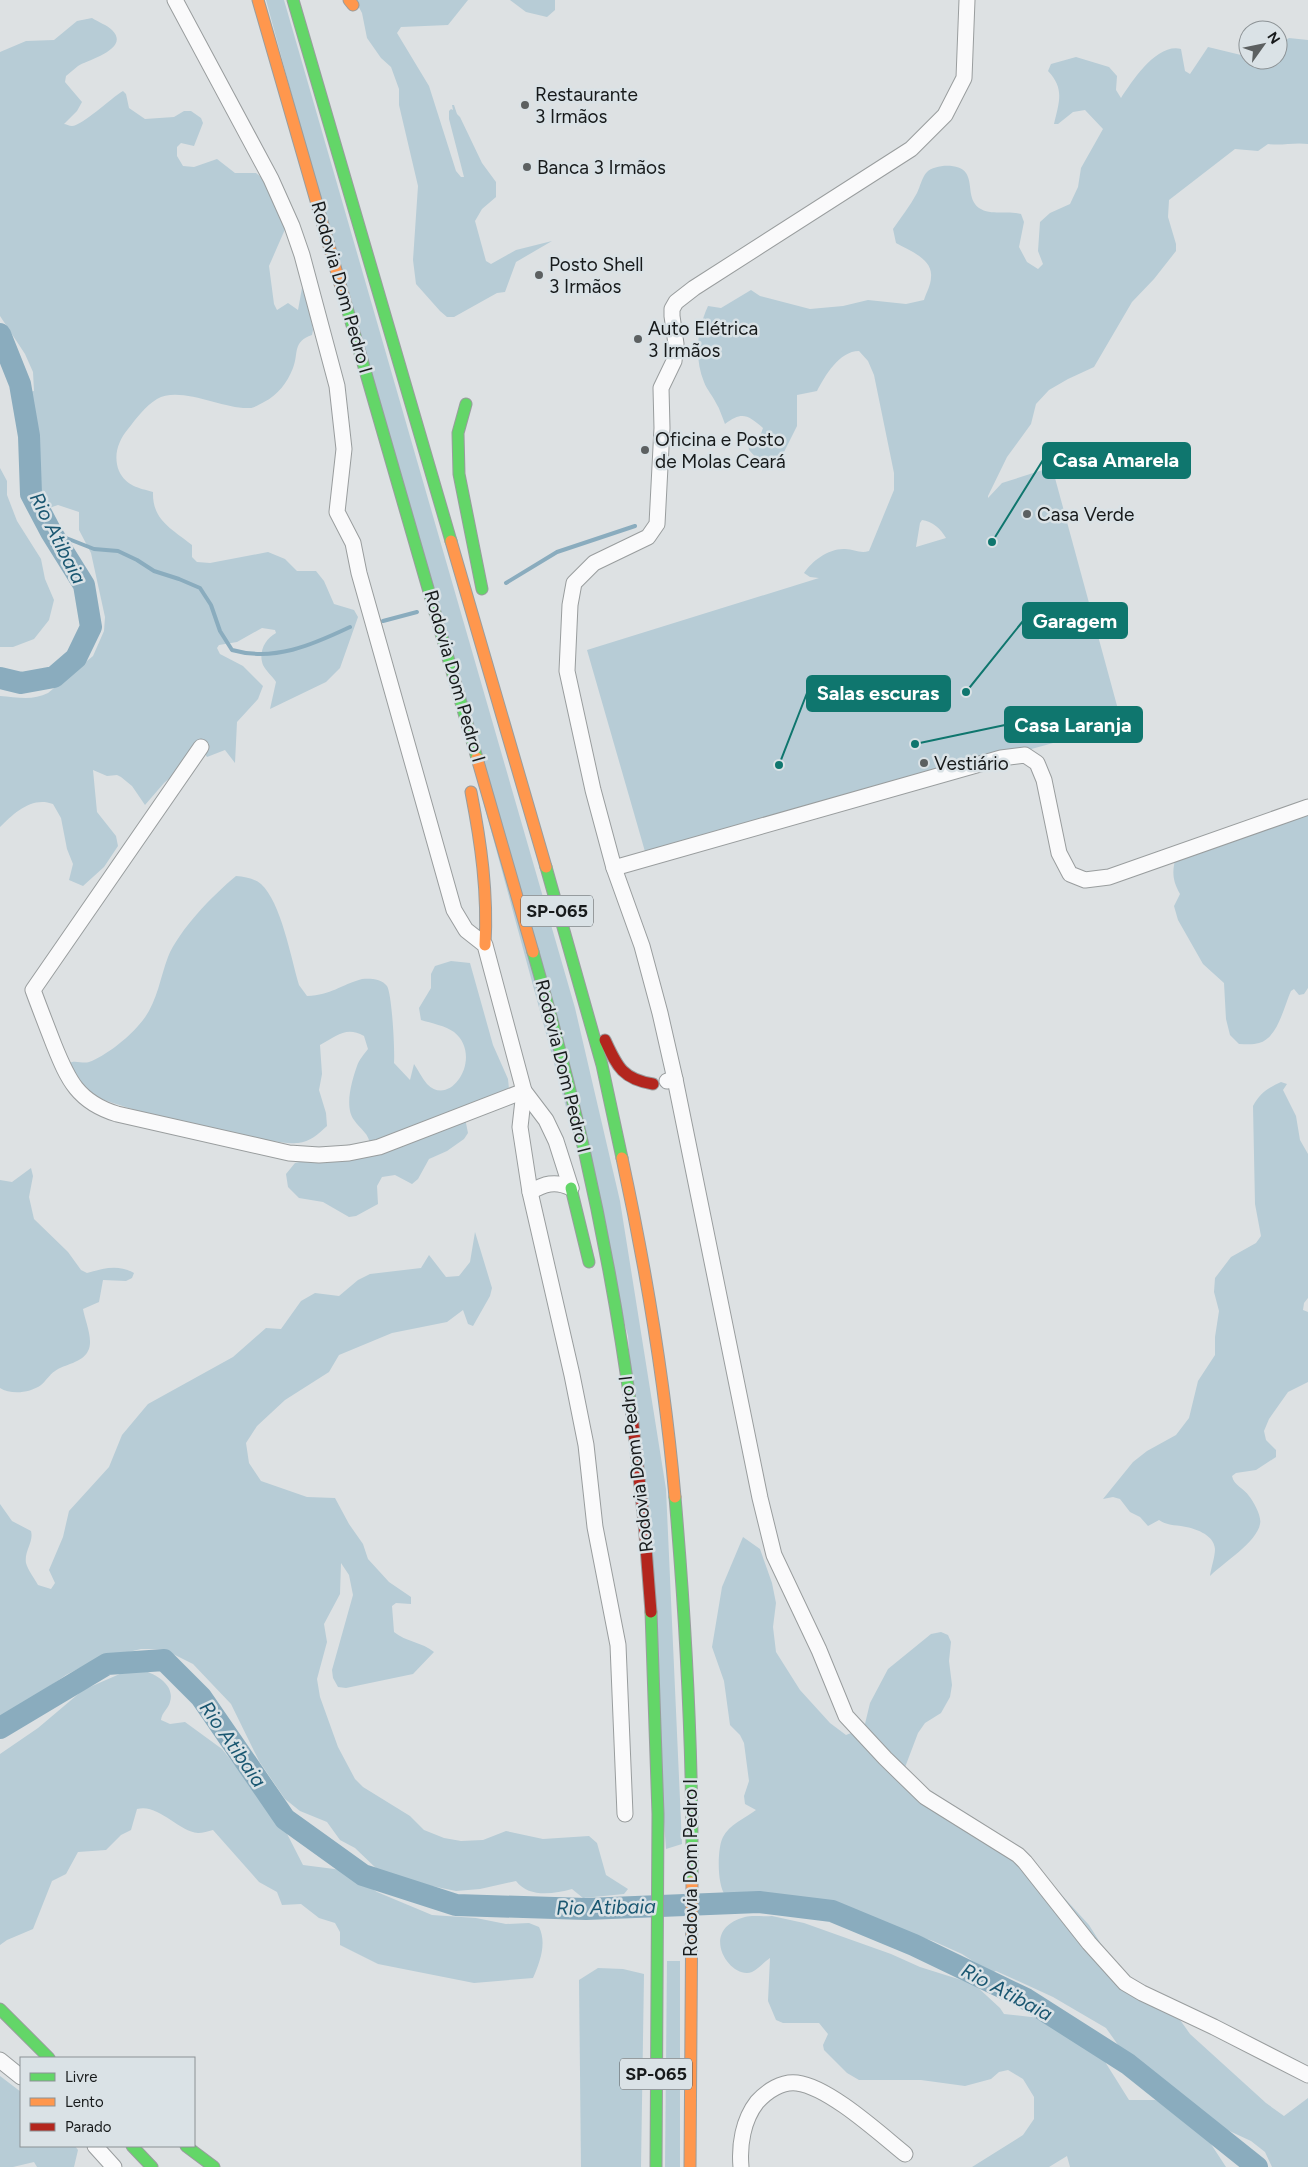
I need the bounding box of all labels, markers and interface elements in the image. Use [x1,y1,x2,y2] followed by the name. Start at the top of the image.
[1238,20,1288,70] north arrow
[1263,29,1284,47] text: N
[535,83,638,128] place label: Restaurante 3 Irmãos
[519,99,531,111] marker: Restaurante 3 Irmãos
[537,156,666,179] place label: Banca 3 Irmãos
[521,161,533,173] marker: Banca 3 Irmãos
[306,198,378,376] street label: Rodovia Dom Pedro I
[549,253,644,298] place label: Posto Shell 3 Irmãos
[533,269,545,281] marker: Posto Shell 3 Irmãos
[648,317,758,362] place label: Auto Elétrica 3 Irmãos
[632,333,644,345] marker: Auto Elétrica 3 Irmãos
[655,428,786,473] place label: Oficina e Posto de Molas Ceará
[1043,443,1190,478] callout: Casa Amarela
[639,444,651,456] marker: Oficina e Posto de Molas Ceará
[1053,448,1179,472] text: Casa Amarela
[25,488,91,588] water label: Rio Atibaia
[1037,503,1134,526] place label: Casa Verde
[1021,508,1033,520] marker: Casa Verde
[419,587,491,765] street label: Rodovia Dom Pedro I
[1023,603,1127,638] callout: Garagem
[1033,609,1117,633] text: Garagem
[807,676,950,711] callout: Salas escuras
[817,681,939,705] text: Salas escuras
[1005,707,1142,742] callout: Casa Laranja
[1014,713,1132,737] text: Casa Laranja
[934,752,1009,775] place label: Vestiário
[918,757,930,769] marker: Vestiário
[521,896,593,926] road number: SP-065
[530,977,596,1155] street label: Rodovia Dom Pedro I
[614,1374,658,1554] street label: Rodovia Dom Pedro I
[195,1696,272,1792] water label: Rio Atibaia
[679,1779,702,1957] street label: Rodovia Dom Pedro I
[556,1894,656,1920] water label: Rio Atibaia
[957,1958,1057,2026] water label: Rio Atibaia
[20,2057,195,2147] legend
[620,2058,692,2090] road number: SP-065
[65,2068,97,2086] text: Livre
[65,2093,104,2111] text: Lento
[65,2118,112,2136] text: Parado

